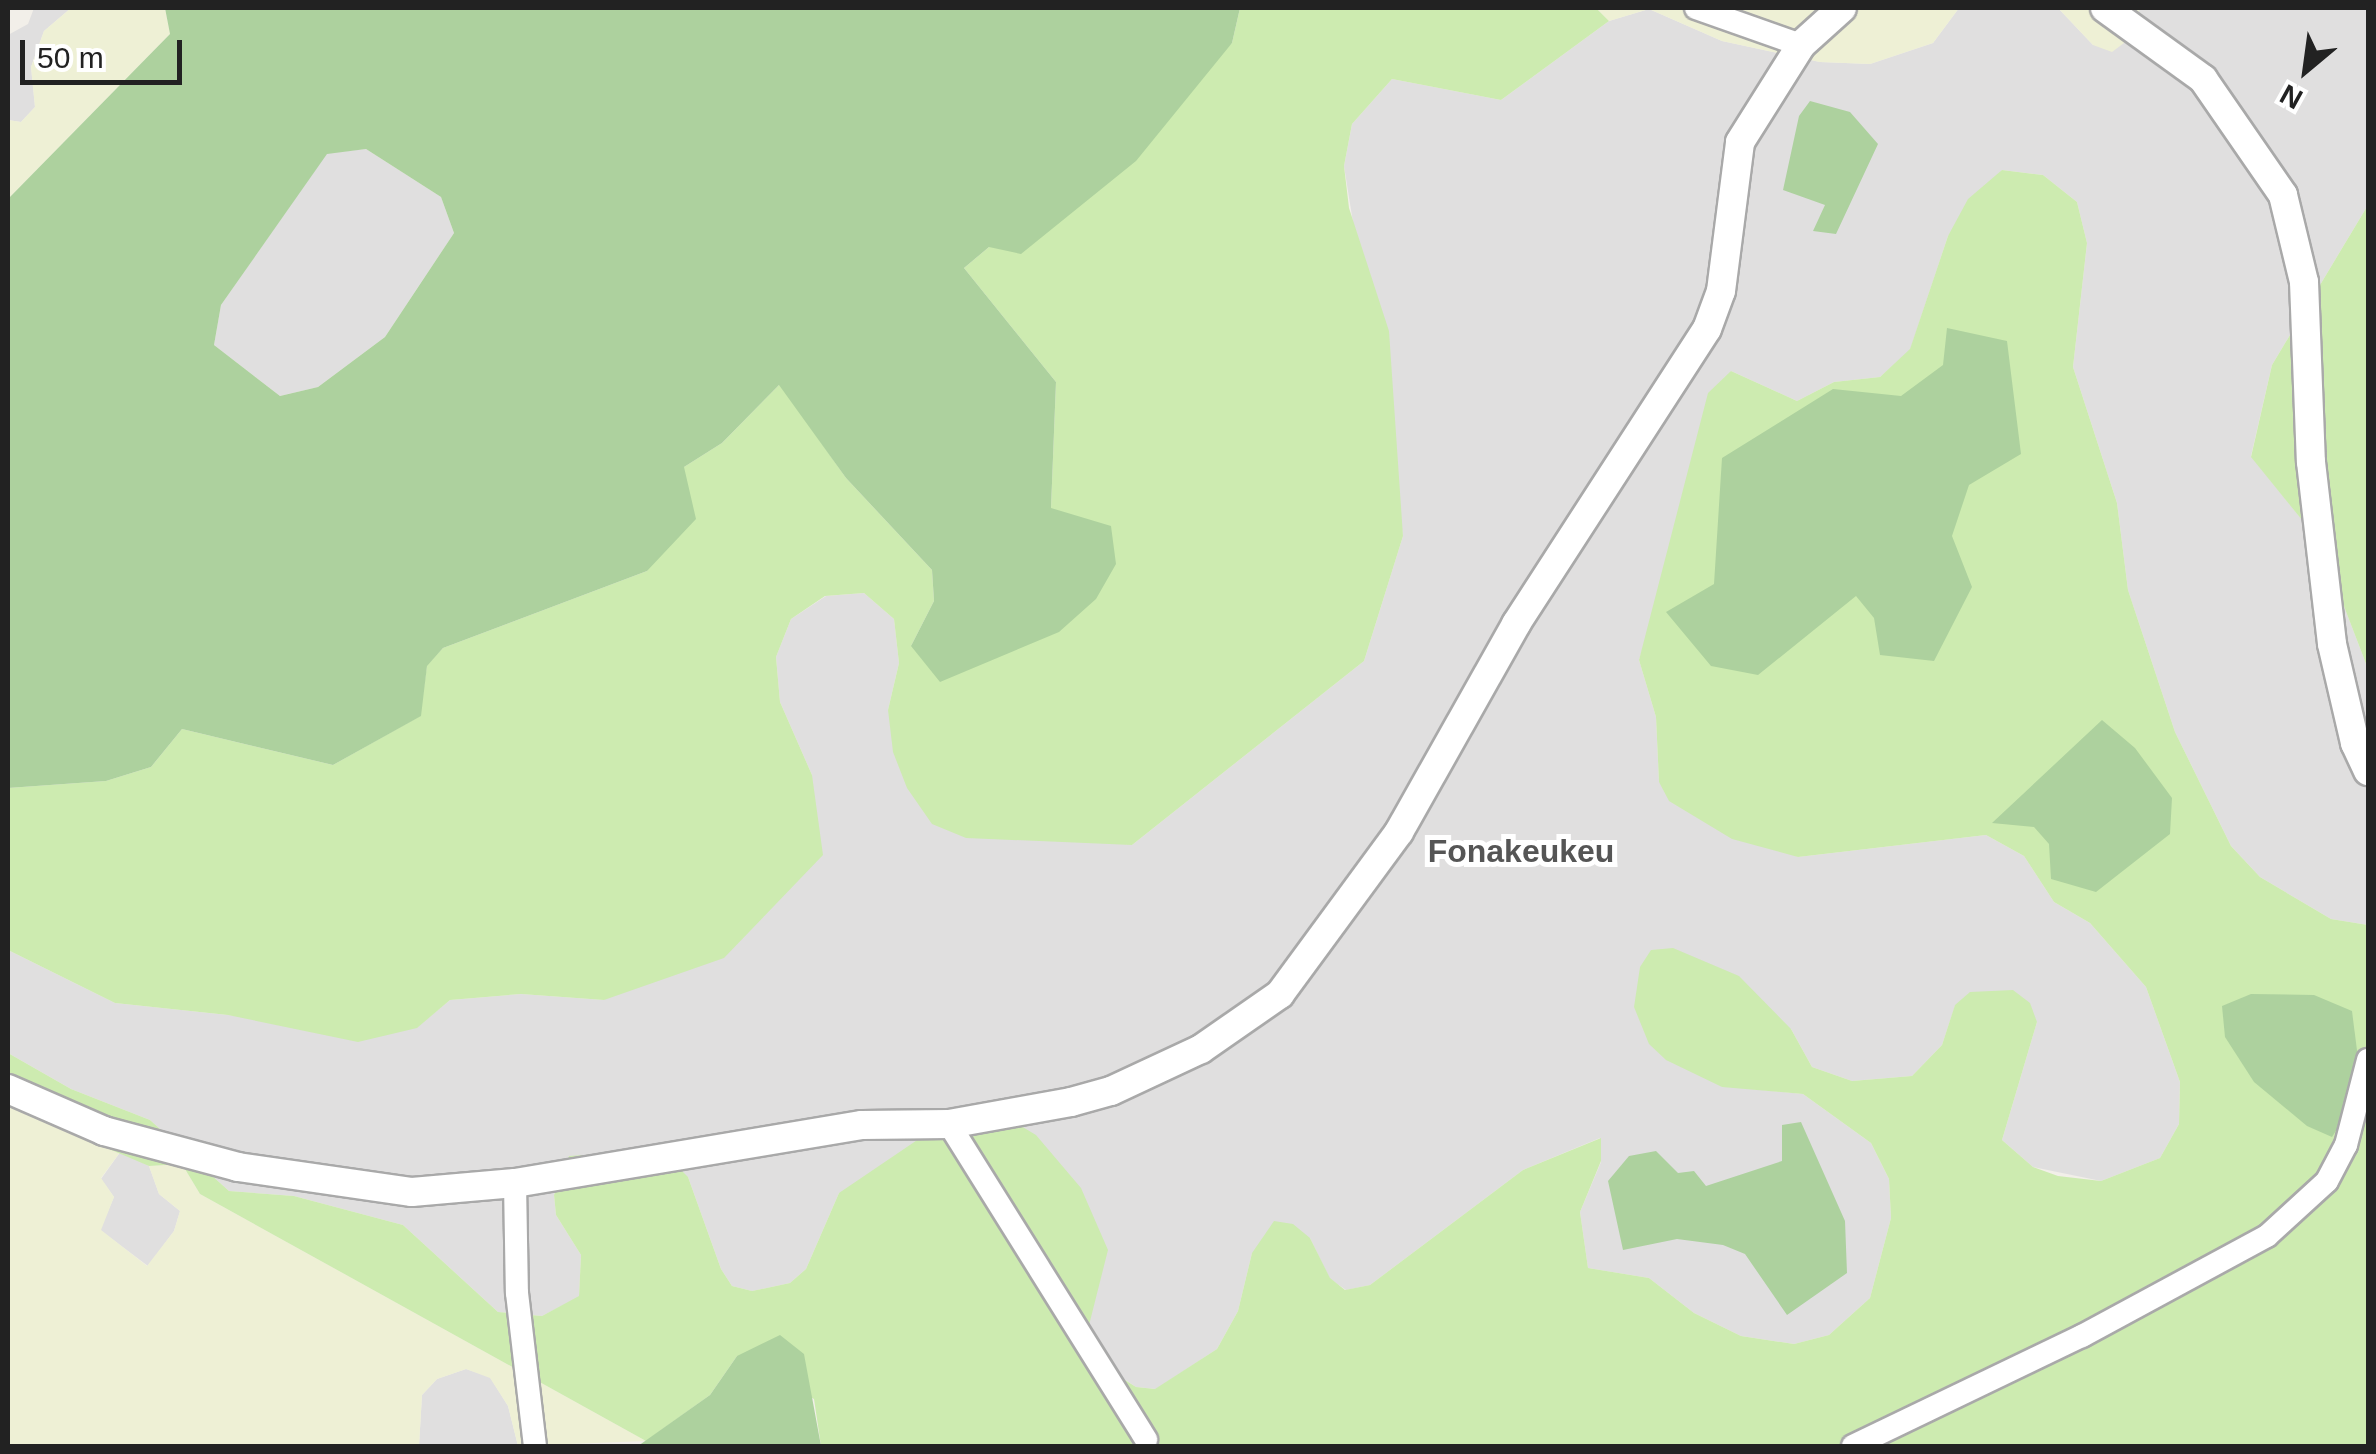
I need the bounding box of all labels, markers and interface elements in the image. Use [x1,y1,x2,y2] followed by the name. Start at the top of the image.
[25,20,188,82] scale bar
[2256,20,2356,120] north arrow
[37,41,104,74] text: 50 m
[2275,78,2308,115] text: N
[1428,832,1614,870] district label: Fonakeukeu

